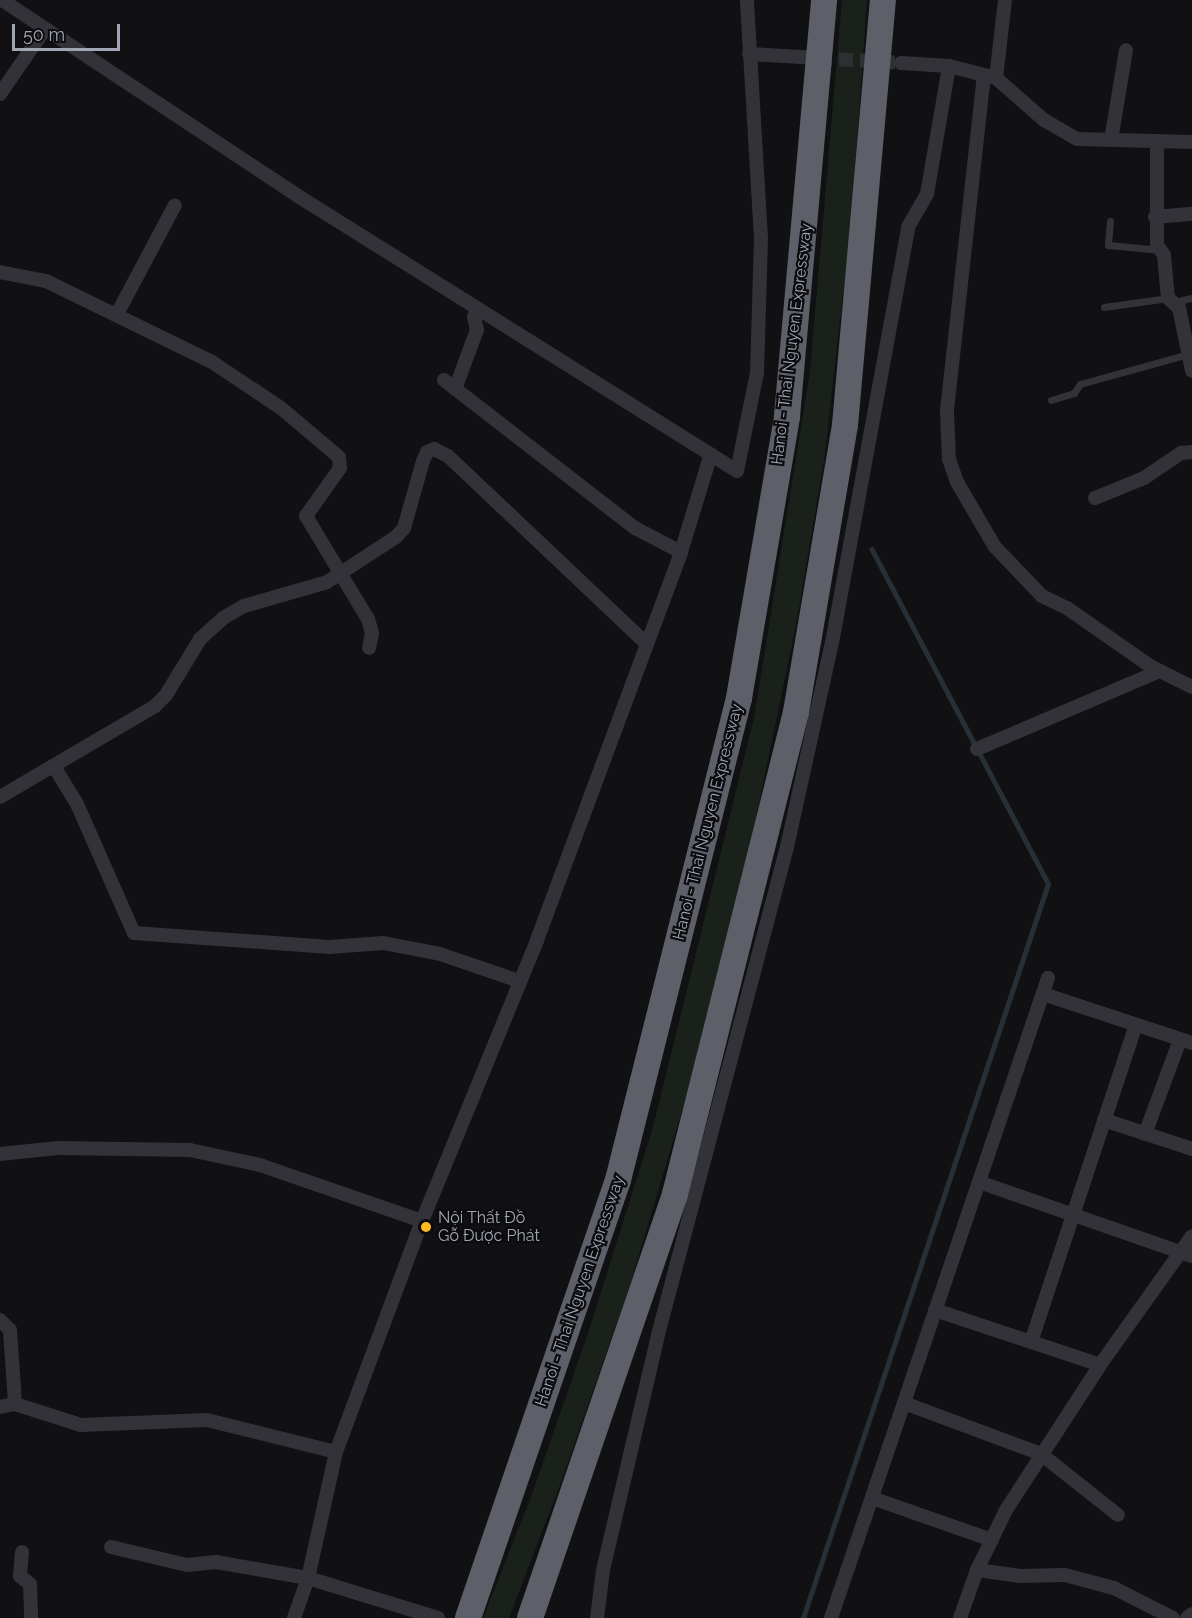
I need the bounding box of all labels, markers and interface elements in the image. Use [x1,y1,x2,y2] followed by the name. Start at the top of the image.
[15,12,123,50] scale bar
[23,24,65,45] text: 50 m
[768,222,816,466] street label: Hanoi - Thai Nguyen Expressway
[669,702,747,942] street label: Hanoi - Thai Nguyen Expressway
[531,1173,629,1409] street label: Hanoi - Thai Nguyen Expressway
[438,1208,540,1246] place label: Nội Thất Đồ Gỗ Được Phát
[419,1220,433,1234] marker: Nội Thất Đồ Gỗ Được Phát

